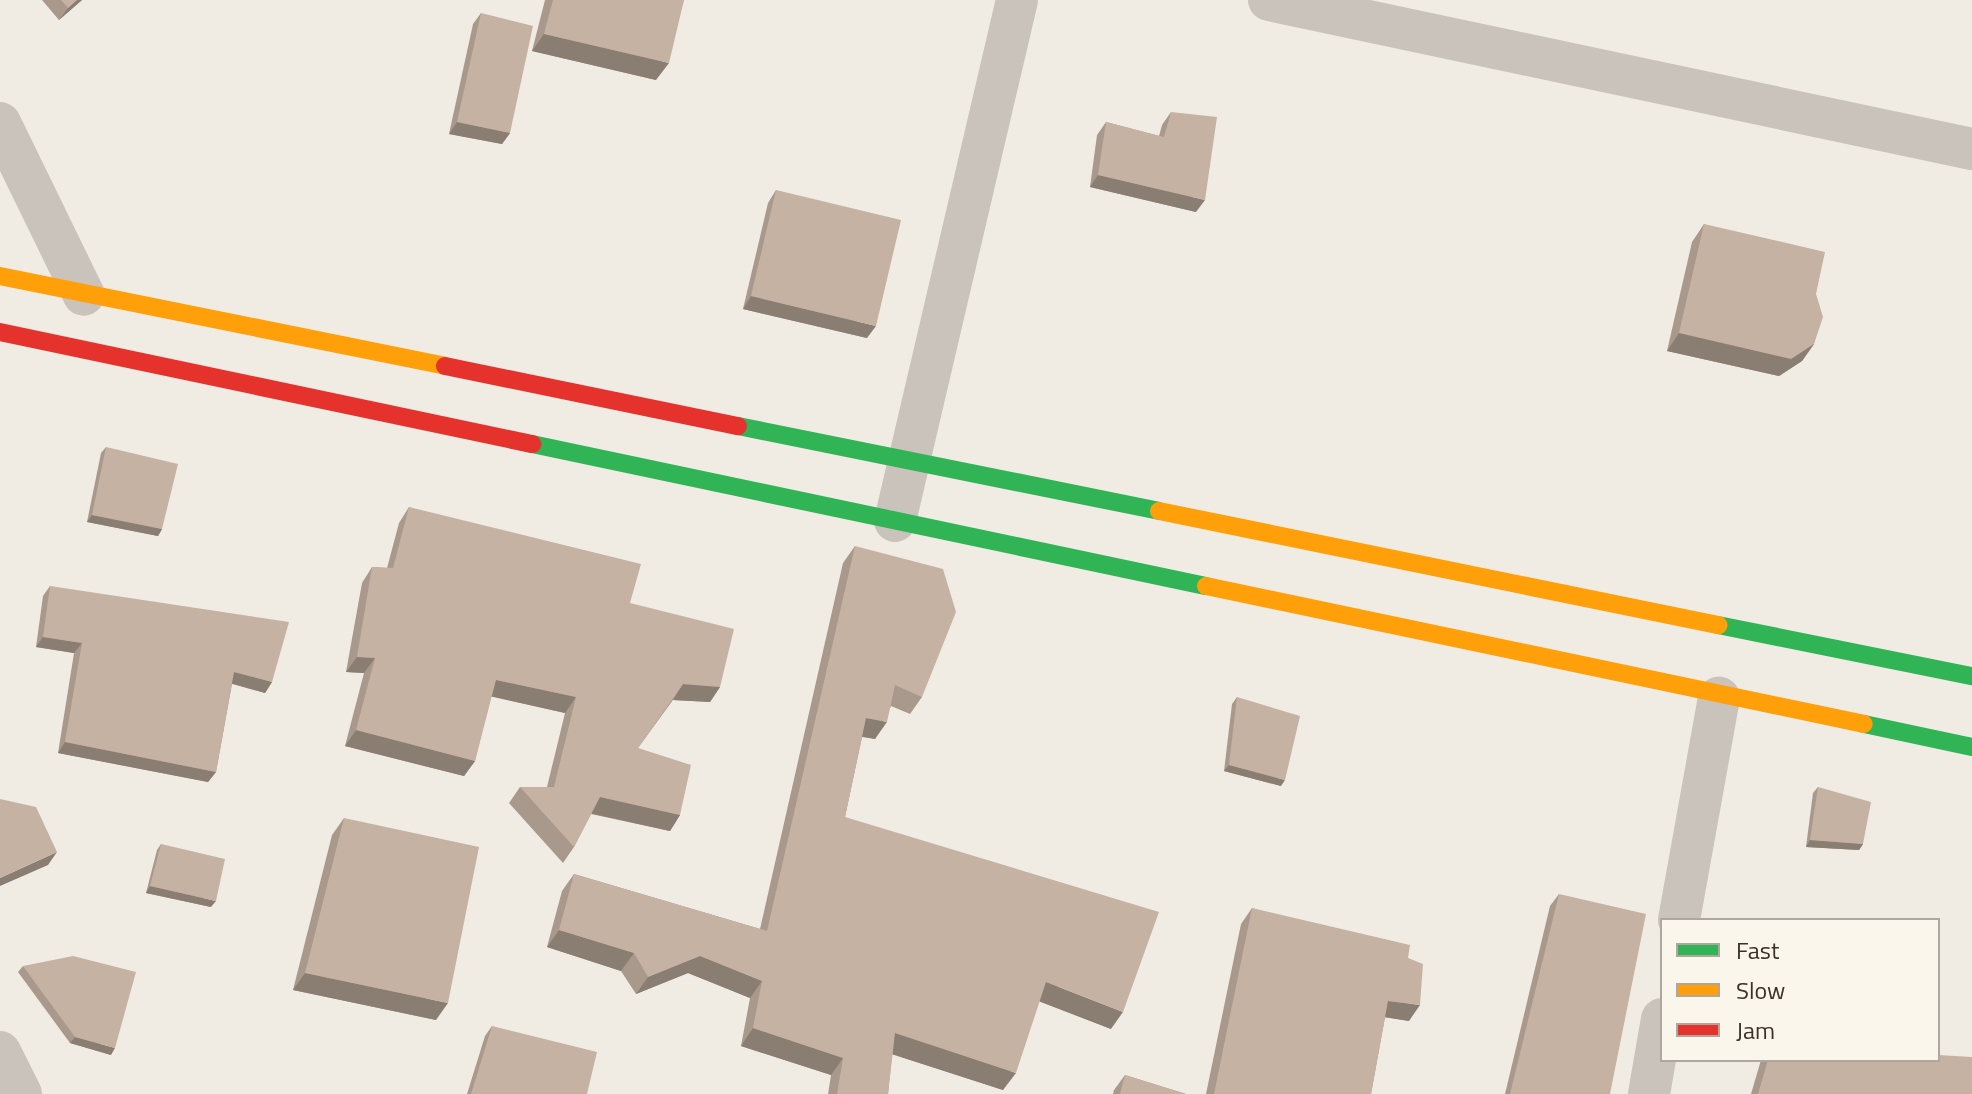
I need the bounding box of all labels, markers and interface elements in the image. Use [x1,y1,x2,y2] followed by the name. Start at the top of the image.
[1660,918,1940,1062] legend
[1736,932,1779,968] text: Fast
[1736,972,1785,1008] text: Slow
[1736,1012,1775,1048] text: Jam

